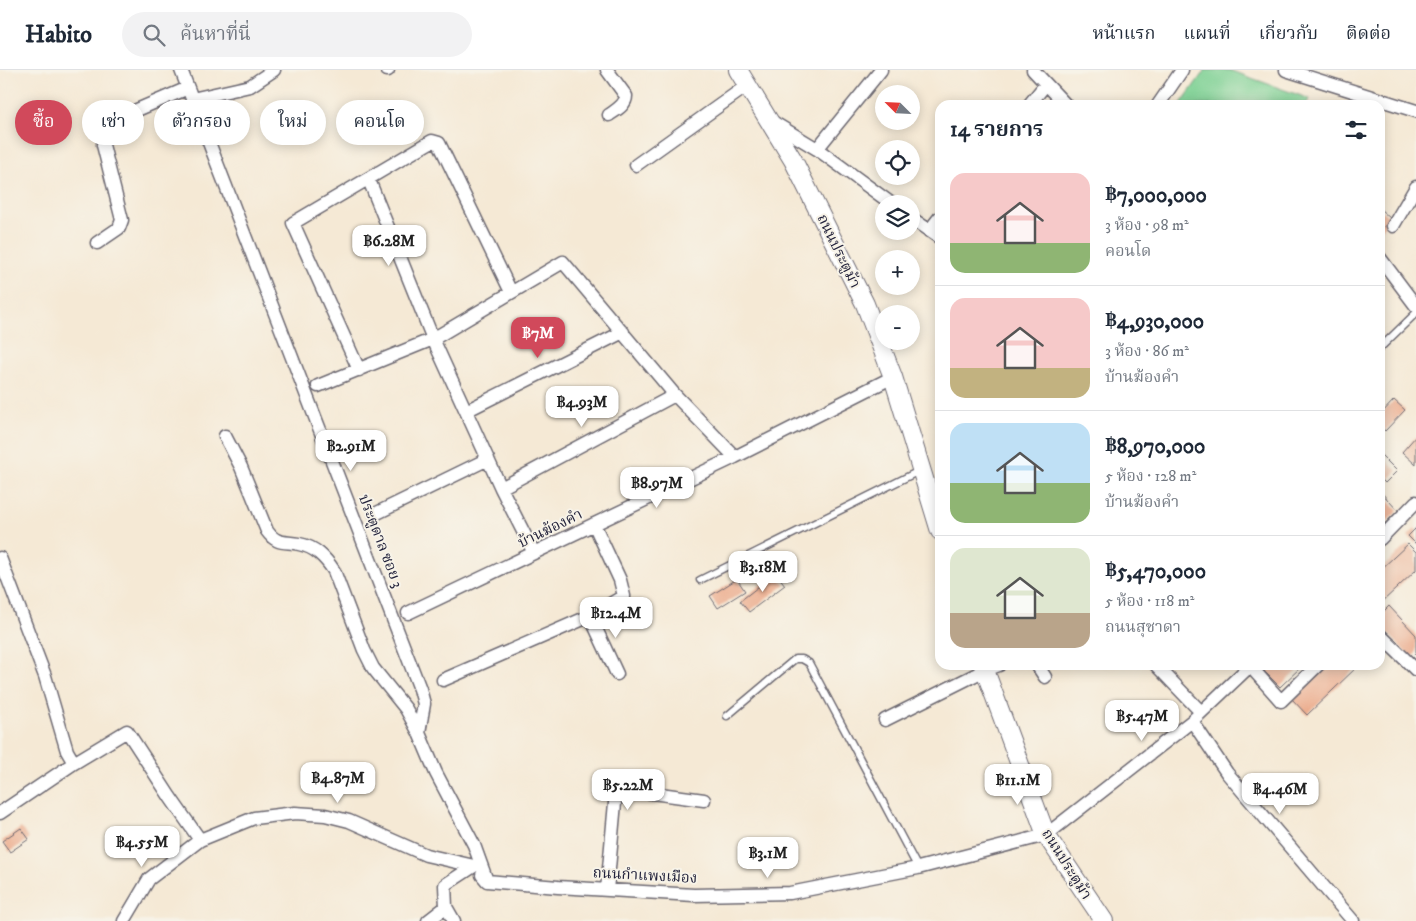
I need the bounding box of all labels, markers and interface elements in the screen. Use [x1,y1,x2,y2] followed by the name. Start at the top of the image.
[122,12,472,57] search box
[25,20,92,50] text: Habito
[140,21,168,49] icon: search
[180,23,251,46] text: ค้นหาที่นี่
[1092,23,1155,45] text: หน้าแรก
[1183,23,1231,45] text: แผนที่
[1259,23,1318,45] text: เกี่ยวกับ
[1346,23,1391,45] text: ติดต่อ
[875,85,920,130] north arrow
[875,85,920,350] map controls
[15,100,72,145] chip: ซื้อ
[82,100,144,145] chip: เช่า
[154,100,250,145] chip: ตัวกรอง
[260,100,326,145] chip: ใหม่
[336,100,424,145] chip: คอนโด
[1342,116,1370,144] icon: filters
[950,117,1044,143] text: 14 รายการ
[875,140,920,185] button: locate
[1105,183,1207,209] text: ฿7,000,000
[990,193,1050,253] icon: home
[875,195,920,240] button: layers
[812,211,865,291] street label: ถนนประตูม้า
[1105,215,1189,235] text: 3 ห้อง · 98 m²
[348,224,430,267] pin: ฿6.28M
[363,231,415,251] text: ฿6.28M
[1105,241,1151,261] text: คอนโด
[875,250,920,295] button: +
[875,305,920,350] button: −
[1105,309,1204,335] text: ฿4,930,000
[514,316,562,359] pin: ฿7M
[990,318,1050,378] icon: home
[522,323,554,343] text: ฿7M
[1105,341,1189,361] text: 3 ห้อง · 86 m²
[1105,367,1179,387] text: บ้านฆ้องคำ
[541,386,623,428] pin: ฿4.93M
[557,392,607,412] text: ฿4.93M
[310,430,392,472] pin: ฿2.91M
[1105,434,1205,460] text: ฿8,970,000
[326,436,376,456] text: ฿2.91M
[990,443,1050,503] icon: home
[616,466,698,509] pin: ฿8.97M
[1105,466,1196,486] text: 5 ห้อง · 128 m²
[631,473,683,493] text: ฿8.97M
[354,492,407,591] street label: ประตูดาล ซอย 3
[1105,492,1179,512] text: บ้านฆ้องคำ
[515,505,586,552] street label: บ้านฆ้องคำ
[722,550,804,593] pin: ฿3.18M
[739,557,787,577] text: ฿3.18M
[1105,559,1206,585] text: ฿5,470,000
[990,568,1050,628] icon: home
[1105,591,1194,611] text: 5 ห้อง · 118 m²
[575,596,657,639] pin: ฿12.4M
[591,603,641,623] text: ฿12.4M
[1105,617,1181,637] text: ถนนสุชาดา
[1101,700,1183,742] pin: ฿5.47M
[1116,706,1168,726] text: ฿5.47M
[297,762,379,804] pin: ฿4.87M
[977,764,1059,806] pin: ฿11.1M
[311,768,365,788] text: ฿4.87M
[587,768,669,811] pin: ฿5.22M
[996,770,1040,790] text: ฿11.1M
[1239,772,1321,815] pin: ฿4.46M
[603,775,653,795] text: ฿5.22M
[1253,779,1307,799] text: ฿4.46M
[1037,825,1096,903] street label: ถนนประตูม้า
[101,826,183,868] pin: ฿4.55M
[116,832,168,852] text: ฿4.55M
[733,836,803,879] pin: ฿3.1M
[748,843,788,863] text: ฿3.1M
[592,863,698,888] street label: ถนนกำแพงเมือง

